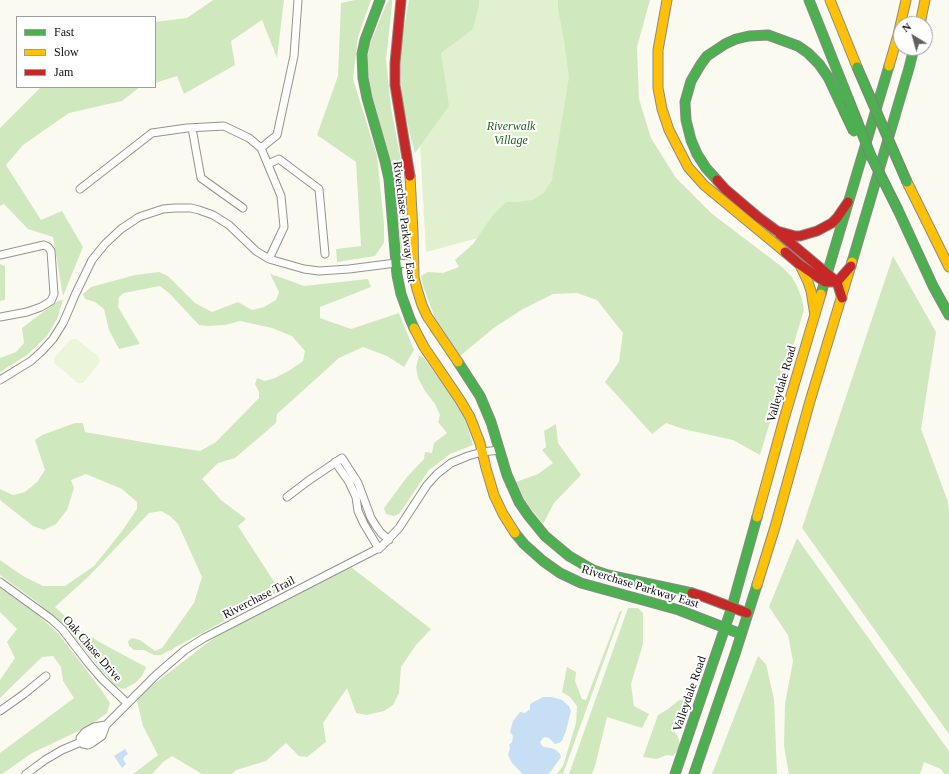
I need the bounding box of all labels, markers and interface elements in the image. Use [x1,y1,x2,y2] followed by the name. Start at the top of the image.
[16,16,156,88] legend
[893,16,933,56] north arrow
[900,20,913,34] text: N
[54,25,74,39] text: Fast
[54,45,79,59] text: Slow
[54,65,73,79] text: Jam
[487,120,535,148] park label: Riverwalk Village
[389,161,419,283] street label: Riverchase Parkway East
[764,344,800,424] street label: Valleydale Road
[580,562,700,612] street label: Riverchase Parkway East
[220,574,298,622] street label: Riverchase Trail
[59,613,125,685] street label: Oak Chase Drive
[670,654,710,734] street label: Valleydale Road

